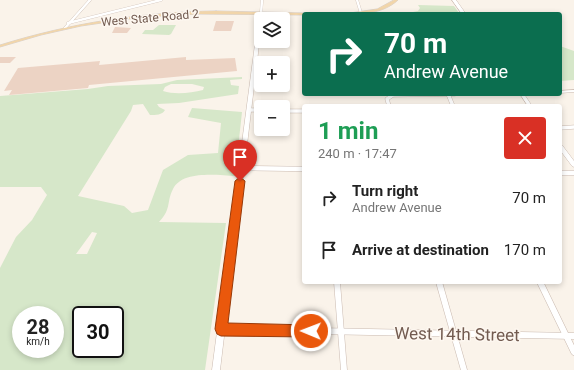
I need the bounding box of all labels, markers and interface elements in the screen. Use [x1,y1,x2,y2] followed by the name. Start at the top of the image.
[101,7,200,29] street label: West State Road 2
[254,12,290,136] map controls
[254,12,290,48] button: layers
[384,27,447,60] text: 70 m
[318,28,370,80] icon: right
[254,56,290,92] button: +
[384,61,508,82] text: Andrew Avenue
[254,100,290,136] button: −
[318,117,378,145] text: 1 min
[504,117,546,159] button: close
[223,140,257,181] pin
[229,146,251,168] icon: arrive
[318,146,397,161] text: 240 m · 17:47
[352,182,418,200] text: Turn right
[318,187,340,209] icon: right
[512,189,546,207] text: 70 m
[352,200,442,215] text: Andrew Avenue
[318,239,340,261] icon: arrive
[352,241,489,259] text: Arrive at destination
[504,241,546,259] text: 170 m
[72,306,124,358] speed limit sign: 30
[290,310,332,352] position arrow
[27,315,49,339] text: 28
[394,323,520,345] street label: West 14th Street
[26,336,50,347] text: km/h

